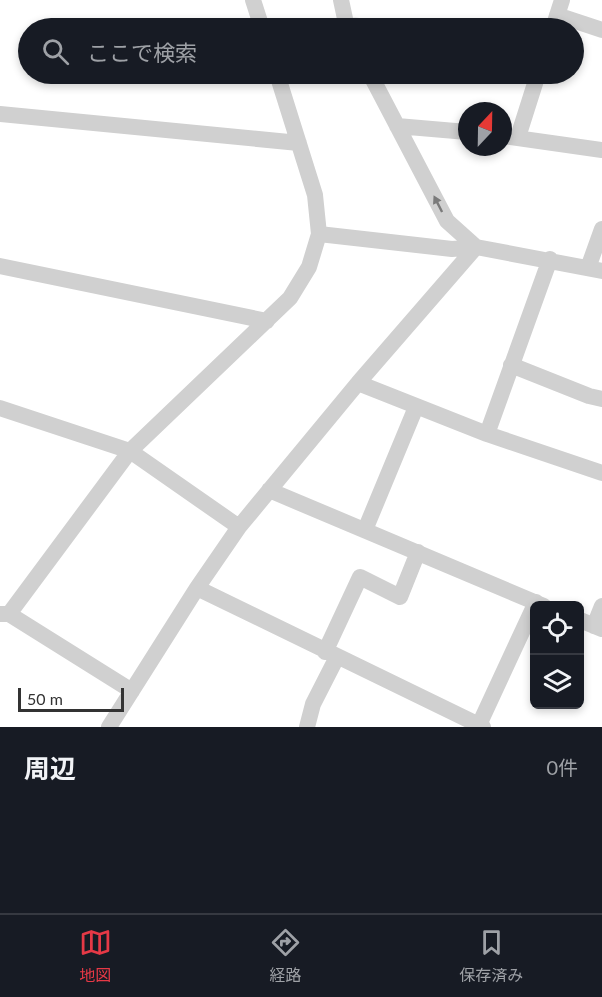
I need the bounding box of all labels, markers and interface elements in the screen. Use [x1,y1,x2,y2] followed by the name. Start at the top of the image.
[18,18,584,84] search box
[39,35,72,68] icon: search
[87,39,197,66] text: ここで検索
[458,102,512,156] north arrow
[433,196,442,213] one-way arrow
[530,601,584,709] map controls
[530,601,584,655] button: locate
[530,655,584,709] button: layers
[18,685,124,712] scale bar
[27,689,63,708] text: 50 m
[24,752,76,784] text: 周辺
[546,755,578,779] text: 0件
[79,926,112,986] tab: 地図
[269,926,302,986] tab: 経路
[459,926,523,986] tab: 保存済み

